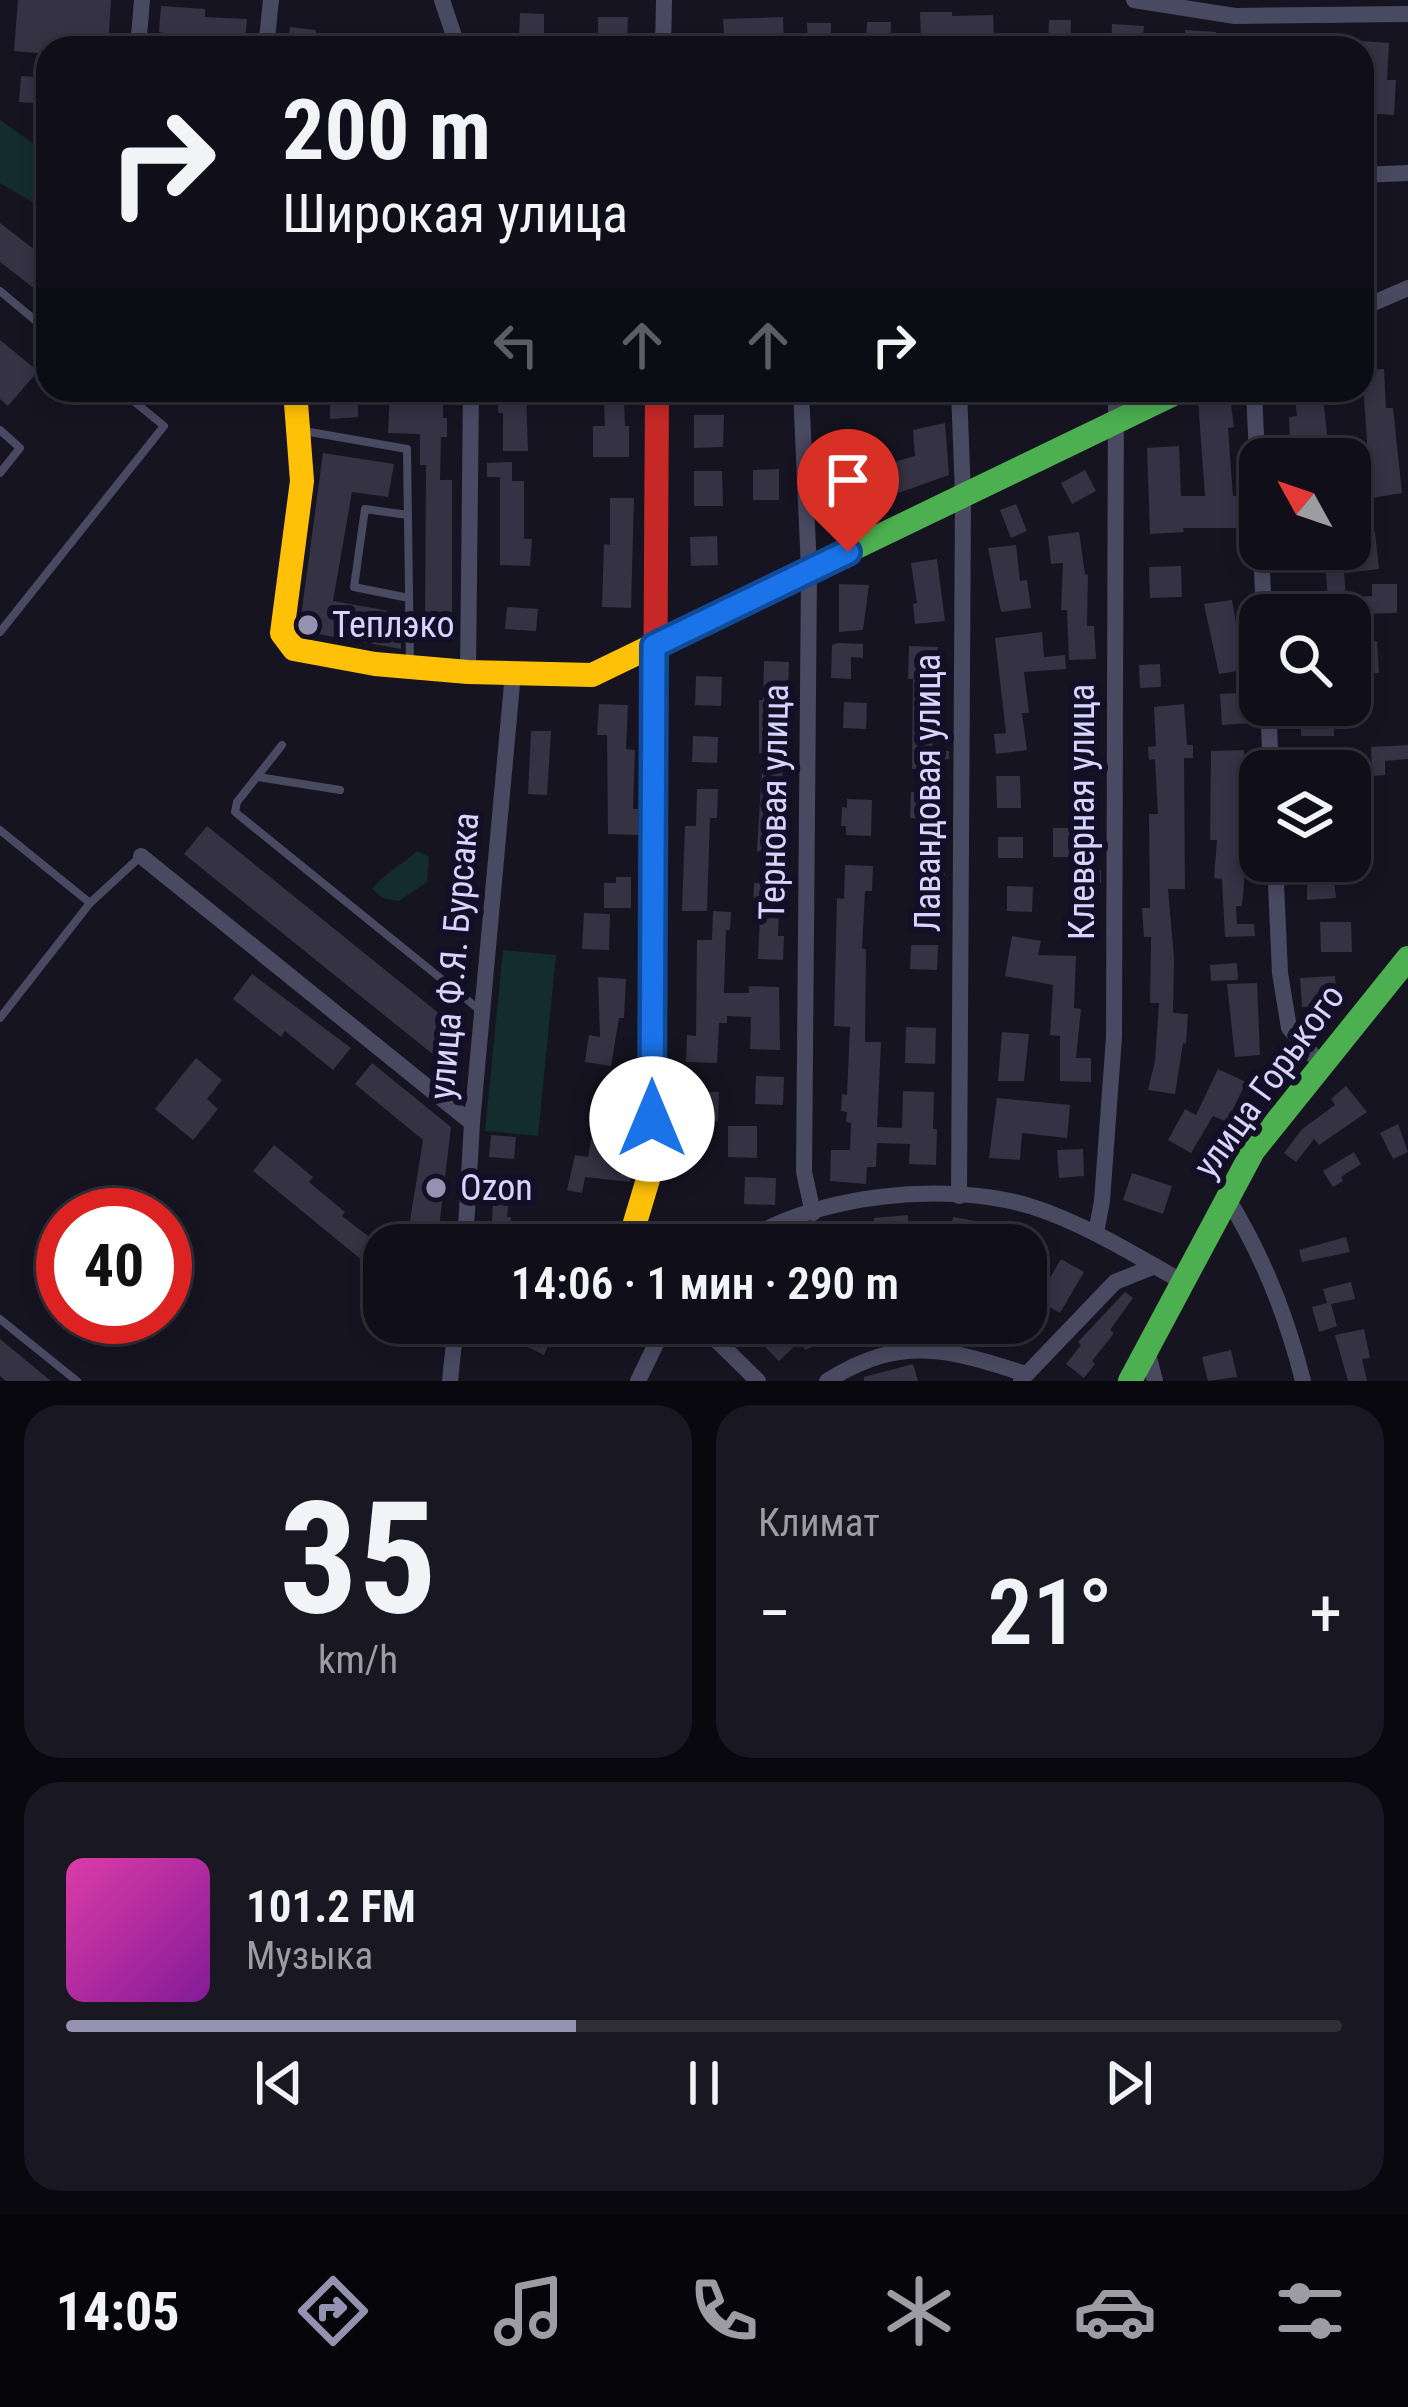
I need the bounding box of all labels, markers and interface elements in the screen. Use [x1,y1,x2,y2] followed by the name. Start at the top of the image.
[282,81,491,180] text: 200 m
[84,84,240,240] icon: right
[282,182,628,245] text: Широкая улица
[483,312,549,378] icon: left
[609,312,675,378] icon: ahead
[735,312,801,378] icon: ahead
[861,312,927,378] icon: right
[797,429,899,552] pin
[1239,438,1371,570] north arrow
[1239,438,1371,882] map controls
[815,447,881,513] icon: arrive
[1239,594,1371,726] button: search
[332,604,455,646] place label: Теплэко
[295,612,321,638] marker: Теплэко
[907,654,949,932] street label: Лавандовая улица
[751,684,797,920] street label: Терновая улица
[1061,684,1103,940] street label: Клеверная улица
[1239,750,1371,882] button: layers
[421,811,487,1101] street label: улица Ф.Я. Бурсака
[1185,976,1353,1186] street label: улица Горького
[589,1056,715,1182] position arrow
[460,1167,533,1209] place label: Ozon
[423,1175,449,1201] marker: Ozon
[36,1188,192,1344] speed limit sign: 40
[511,1257,899,1310] text: 14:06 · 1 мин · 290 m
[279,1467,437,1650] text: 35
[758,1500,880,1546] text: Климат
[987,1561,1113,1666] text: 21°
[758,1575,791,1652] text: −
[1309,1575,1342,1652] text: +
[318,1637,398,1683] text: km/h
[246,1880,416,1933] text: 101.2 FM
[246,1933,373,1979] text: Музыка
[246,2050,312,2116] icon: previous
[671,2050,737,2116] icon: pause
[1096,2050,1162,2116] icon: next
[291,2269,375,2353] icon: directions
[487,2269,571,2353] icon: music
[682,2269,766,2353] icon: phone
[877,2269,961,2353] icon: climate
[1073,2269,1157,2353] icon: car
[1268,2269,1352,2353] icon: filters
[56,2280,180,2343] text: 14:05

